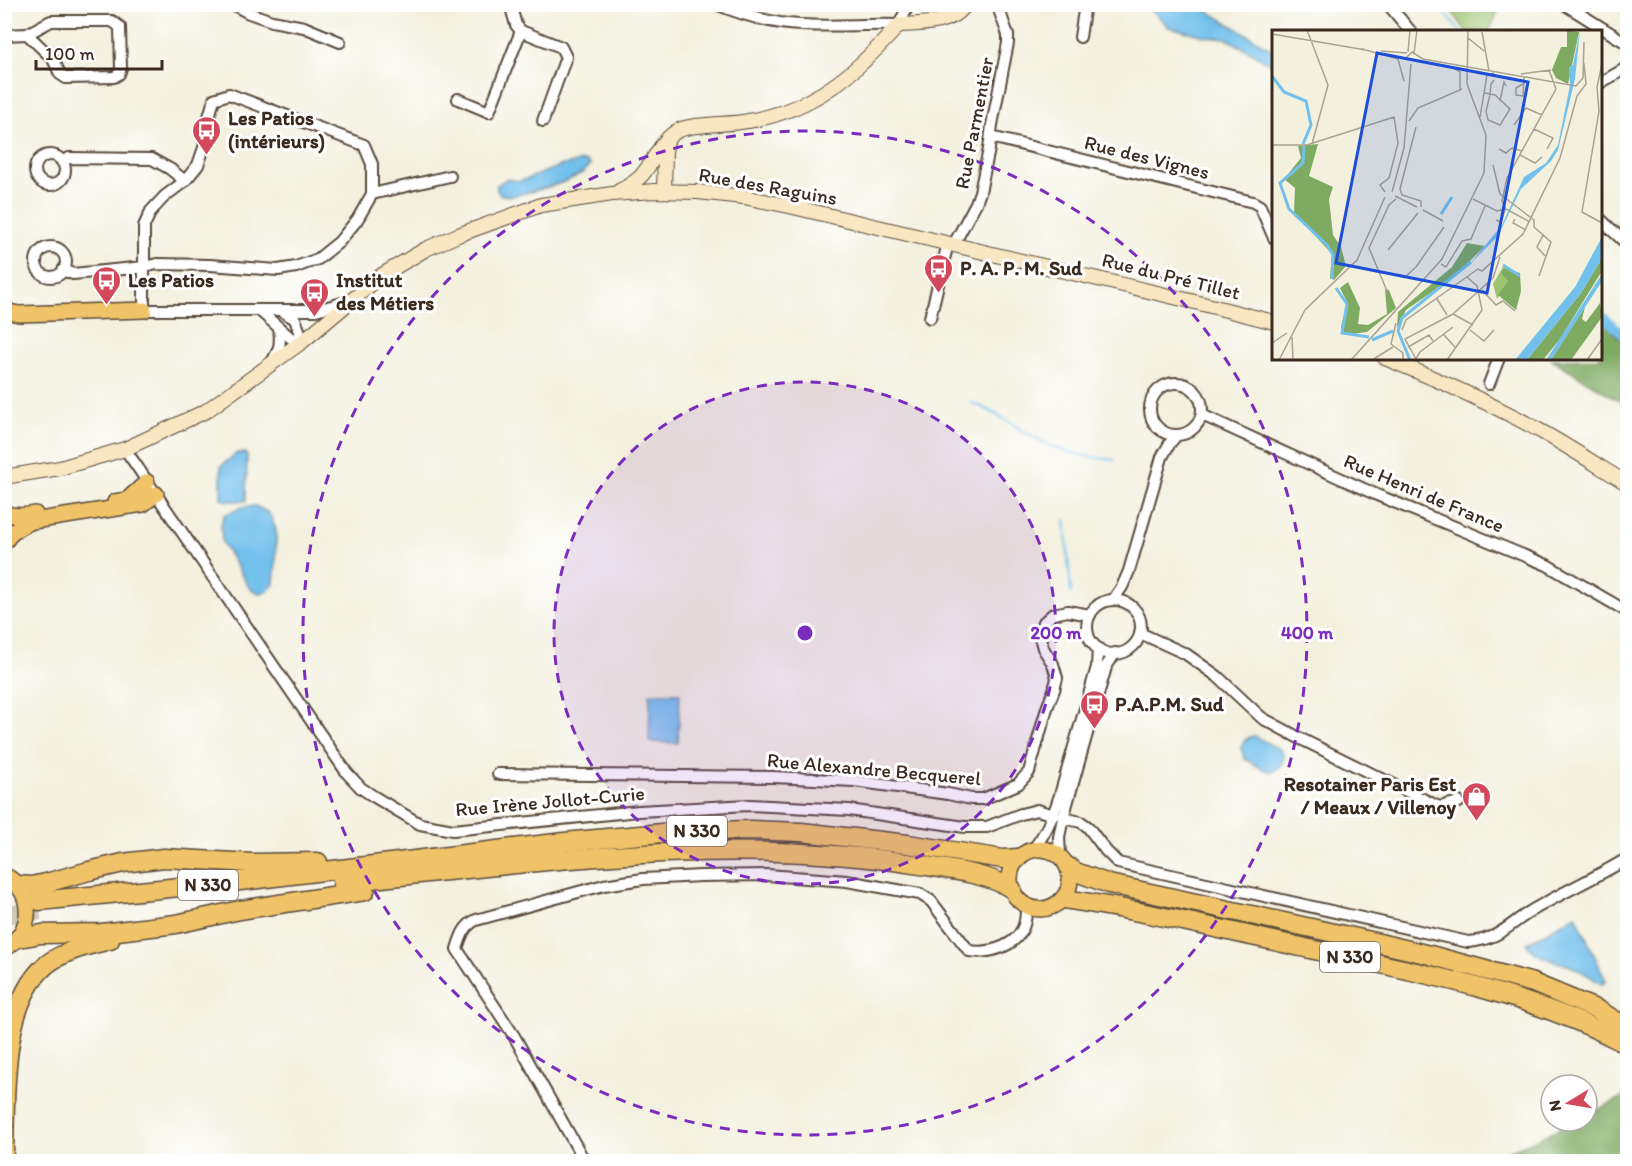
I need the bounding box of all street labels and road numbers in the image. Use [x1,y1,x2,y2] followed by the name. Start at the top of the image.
[949,55,999,191] street label: Rue Parmentier
[1082,130,1212,184] street label: Rue des Vignes
[697,162,839,210] street label: Rue des Raguins
[1099,247,1243,305] street label: Rue du Pré Tillet
[1340,448,1508,538] street label: Rue Henri de France
[766,748,982,790] street label: Rue Alexandre Becquerel
[454,781,646,821] street label: Rue Irène Jollot-Curie
[667,816,727,846] road number: N 330
[178,870,238,900] road number: N 330
[1320,942,1380,972] road number: N 330

